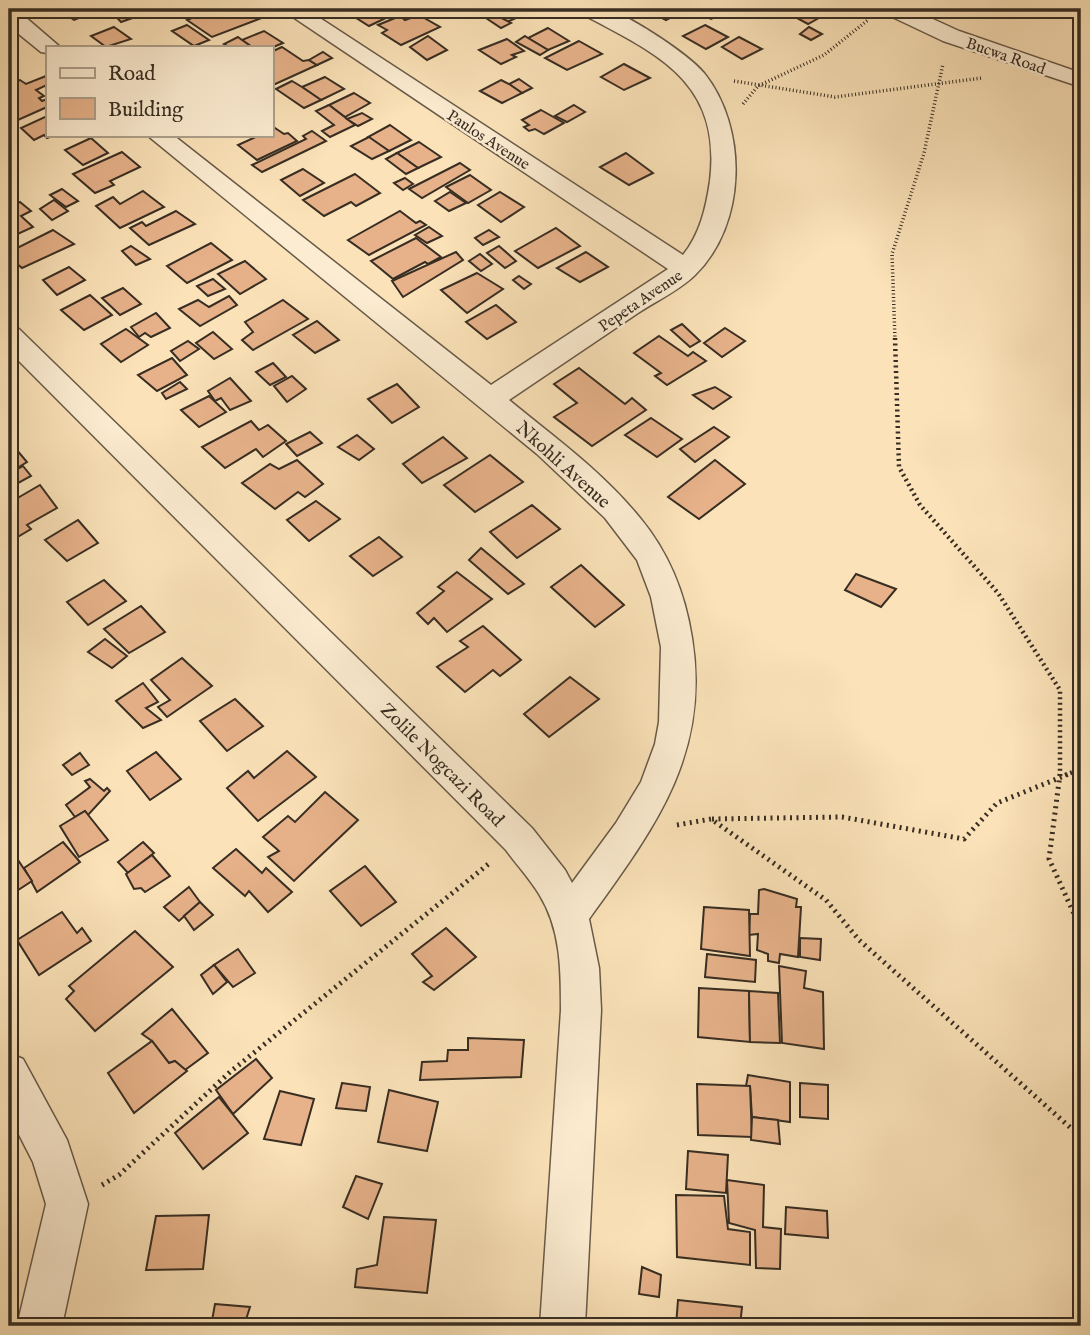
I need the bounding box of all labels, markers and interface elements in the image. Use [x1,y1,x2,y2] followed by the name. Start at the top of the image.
[963,34,1048,80] street label: Bucwa Road
[46,46,273,136] legend
[108,61,156,88] text: Road
[108,97,184,124] text: Building
[443,106,533,175] street label: Paulos Avenue
[595,266,687,337] street label: Pepeta Avenue
[510,417,615,514] street label: Nkohli Avenue
[375,698,509,833] street label: Zolile Nogcazi Road

